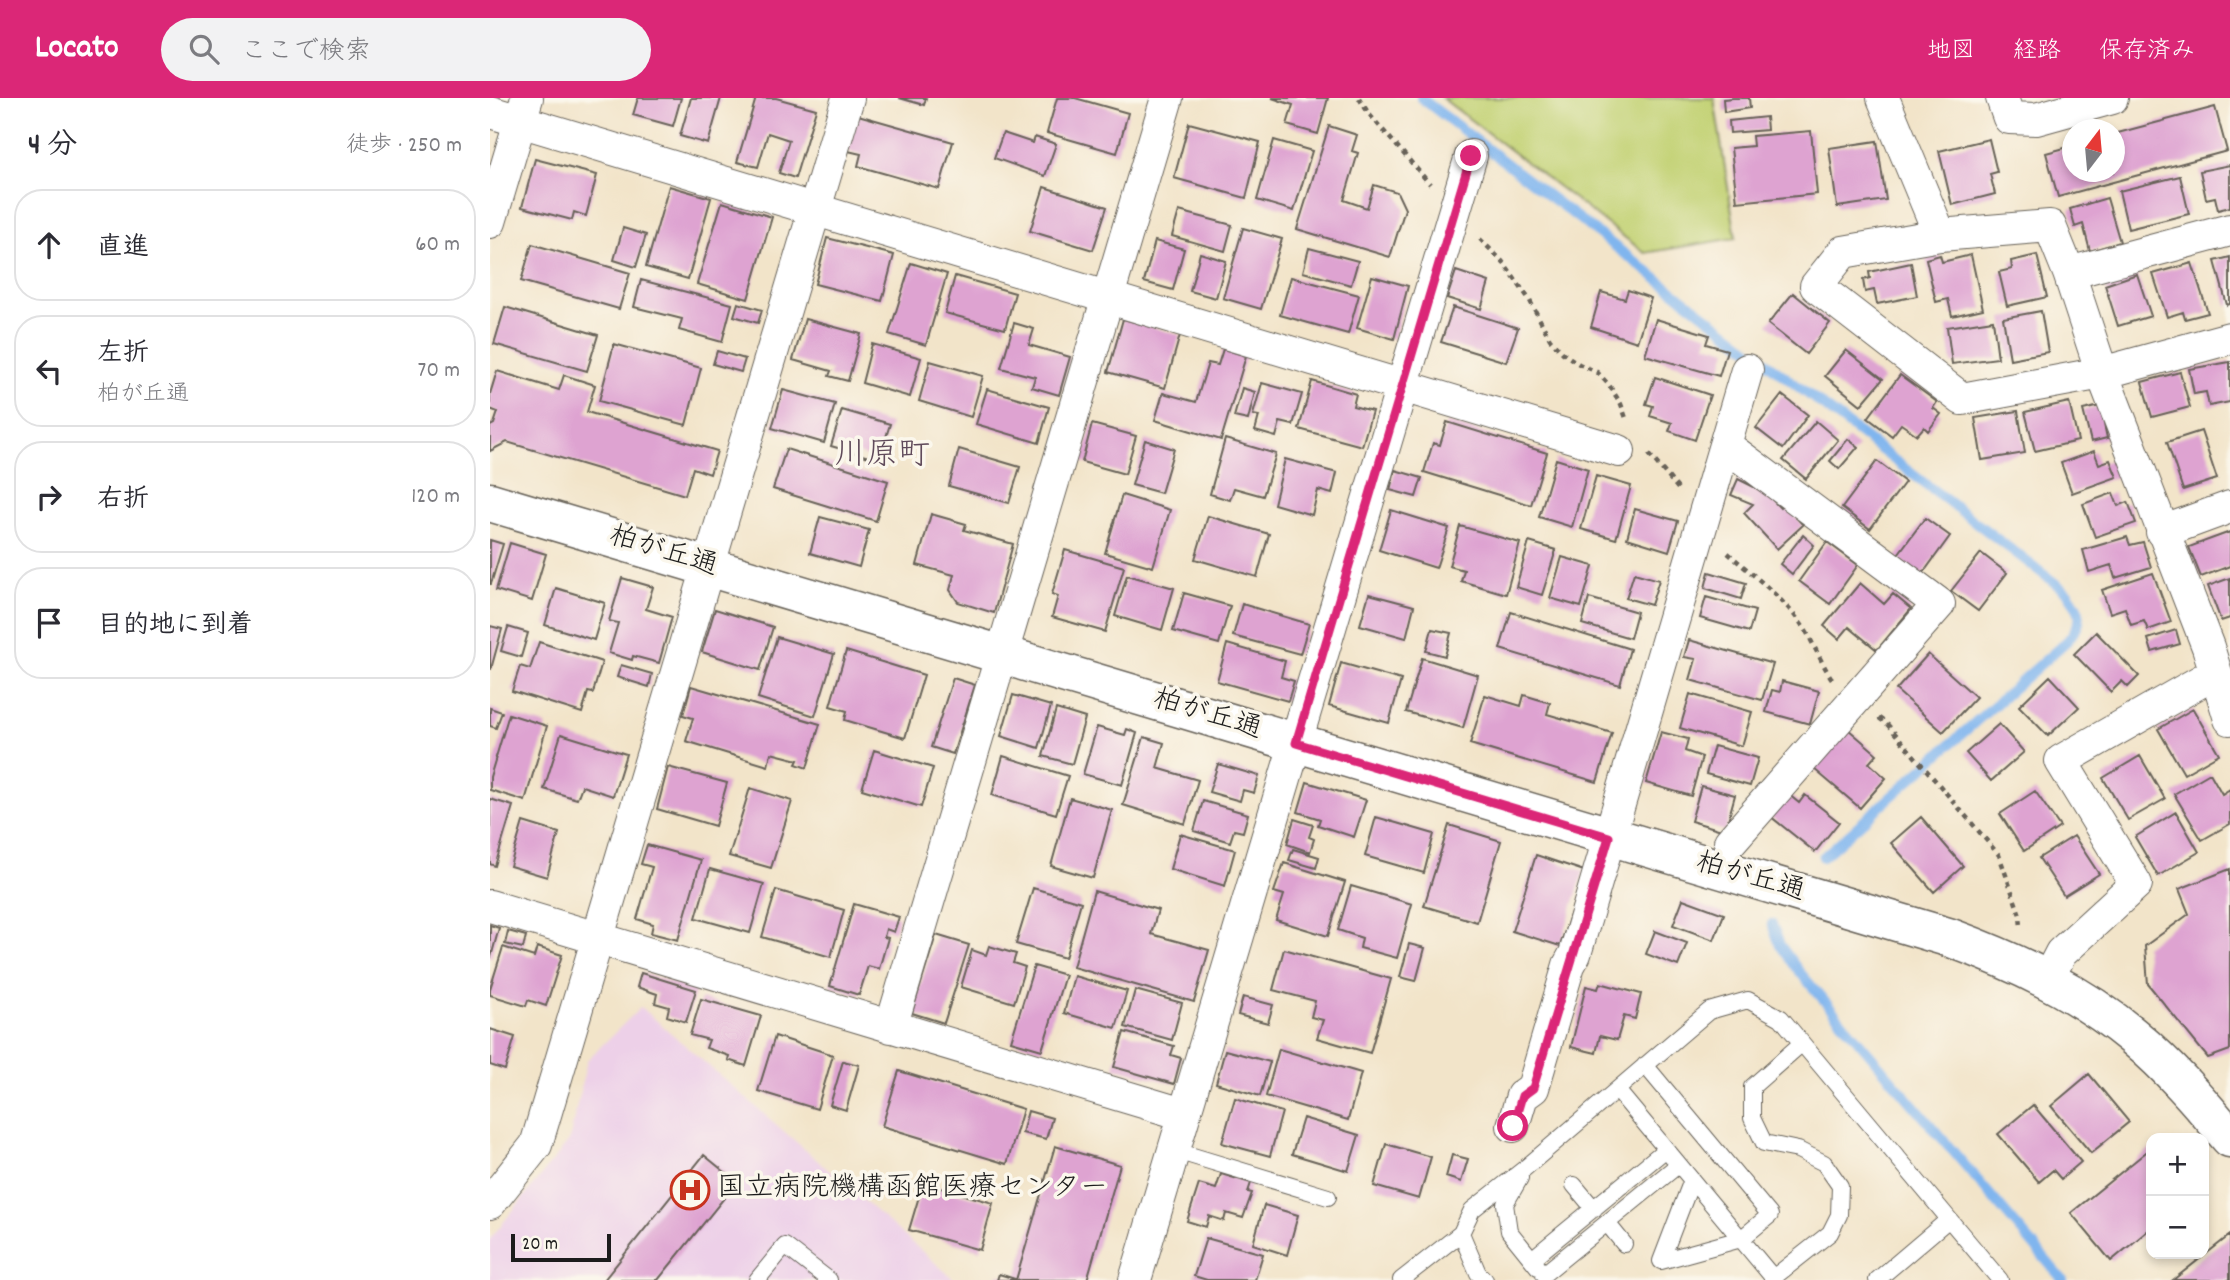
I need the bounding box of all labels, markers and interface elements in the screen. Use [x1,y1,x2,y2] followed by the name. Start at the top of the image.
[161,18,651,81] search box
[35,26,119,73] text: Locato
[185,30,223,68] icon: search
[241,34,371,71] text: ここで検索
[1927,35,1975,69] text: 地図
[2013,35,2061,69] text: 経路
[2099,35,2195,69] text: 保存済み
[2062,119,2125,182] north arrow
[28,126,77,169] text: 4 分
[346,130,462,163] text: 徒歩 · 250 m
[1455,140,1486,171] route end
[30,226,68,264] icon: ahead
[415,229,460,262] text: 60 m
[97,230,149,267] text: 直進
[97,336,149,373] text: 左折
[30,352,68,390] icon: left
[418,355,460,388] text: 70 m
[97,379,189,412] text: 柏が丘通
[834,434,930,480] district label: 川原町
[30,478,68,516] icon: right
[411,481,460,514] text: 120 m
[97,482,149,519] text: 右折
[604,517,722,589] street label: 柏が丘通
[30,604,68,642] icon: arrive
[97,608,253,645] text: 目的地に到着
[1148,680,1266,752] street label: 柏が丘通
[1691,844,1809,914] street label: 柏が丘通
[1497,1110,1528,1141] route start
[2146,1133,2209,1259] map controls
[2146,1133,2209,1196] button: +
[669,1169,711,1211] hospital icon: 国立病院機構函館医療センター
[717,1170,1108,1210] place label: 国立病院機構函館医療センター
[2146,1196,2209,1259] button: −
[511,1231,611,1263] scale bar
[522,1232,558,1259] text: 20 m

